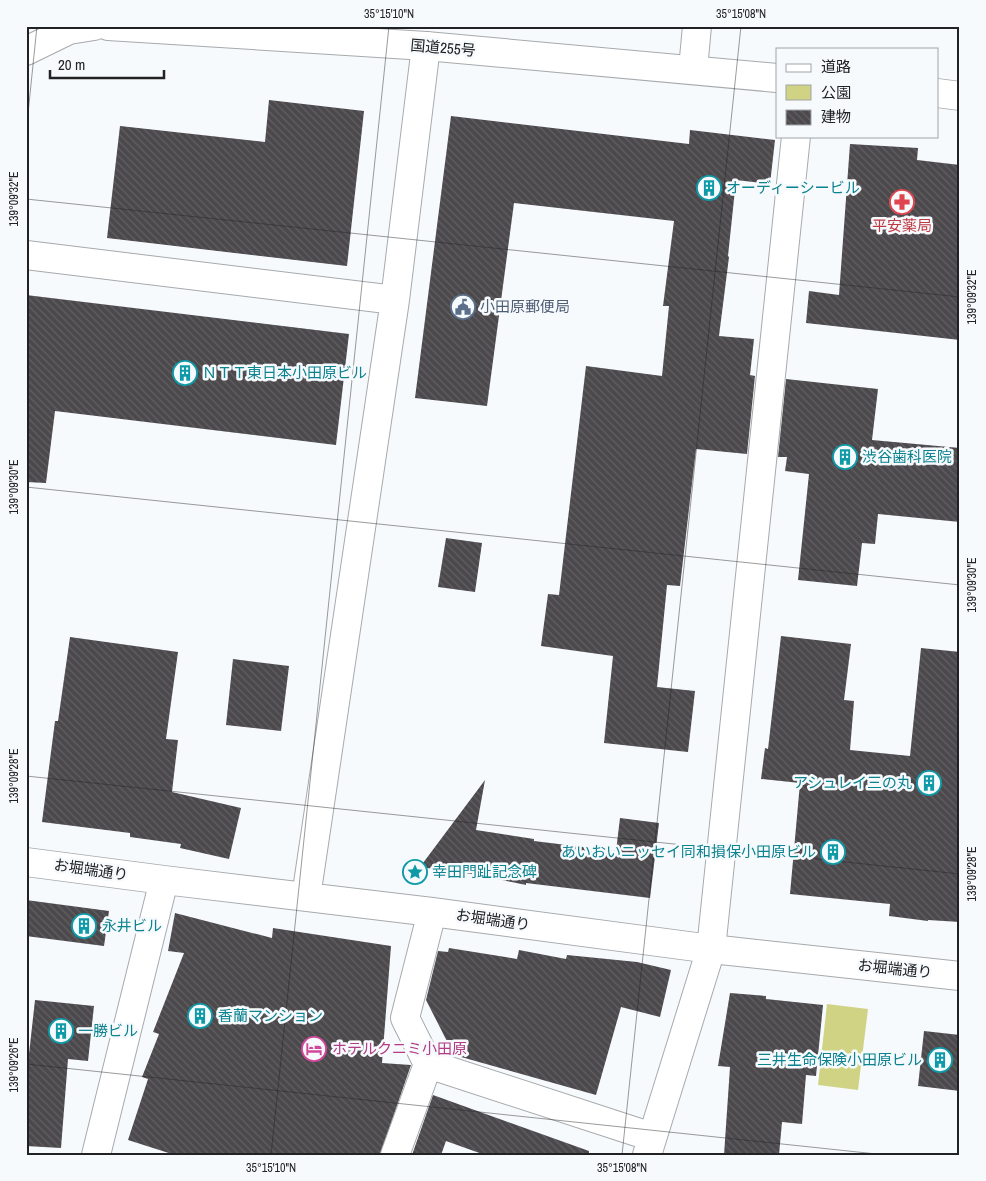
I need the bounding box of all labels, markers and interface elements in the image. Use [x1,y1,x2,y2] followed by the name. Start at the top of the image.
[364,6,414,22] text: 35°15'10"N
[716,6,766,22] text: 35°15'08"N
[409,34,477,61] street label: 国道255号
[50,48,164,80] scale bar
[776,48,938,138] legend
[58,54,85,75] text: 20 m
[821,56,851,77] text: 道路
[821,82,851,103] text: 公園
[821,106,851,127] text: 建物
[6,171,22,227] text: 139°09'32"E
[696,175,722,201] building icon: オーディーシービル
[726,177,860,198] place label: オーディーシービル
[889,189,915,215] pharmacy icon: 平安薬局
[872,215,932,236] place label: 平安薬局
[964,269,980,325] text: 139°09'32"E
[450,294,476,320] public building icon: 小田原郵便局
[480,296,570,317] place label: 小田原郵便局
[172,360,198,386] building icon: ＮＴＴ東日本小田原ビル
[202,362,367,383] place label: ＮＴＴ東日本小田原ビル
[832,444,858,470] building icon: 渋谷歯科医院
[862,446,952,467] place label: 渋谷歯科医院
[6,459,22,515] text: 139°09'30"E
[964,557,980,613] text: 139°09'30"E
[6,748,22,804] text: 139°09'28"E
[916,770,942,796] building icon: アシュレイ三の丸
[793,772,912,793] place label: アシュレイ三の丸
[820,839,846,865] building icon: あいおいニッセイ同和損保小田原ビル
[561,841,816,862] place label: あいおいニッセイ同和損保小田原ビル
[964,846,980,902] text: 139°09'28"E
[52,854,130,885] street label: お堀端通り
[402,859,428,885] place icon: 幸田門趾記念碑
[432,861,537,882] place label: 幸田門趾記念碑
[454,904,532,935] street label: お堀端通り
[71,913,97,939] building icon: 永井ビル
[102,915,162,936] place label: 永井ビル
[857,954,933,983] street label: お堀端通り
[187,1003,213,1029] building icon: 香蘭マンション
[218,1005,323,1026] place label: 香蘭マンション
[48,1018,74,1044] building icon: 一勝ビル
[78,1020,138,1041] place label: 一勝ビル
[301,1036,327,1062] hotel icon: ホテルクニミ小田原
[6,1037,22,1093] text: 139°09'26"E
[332,1038,467,1059] place label: ホテルクニミ小田原
[927,1047,953,1073] building icon: 三井生命保険小田原ビル
[757,1049,922,1070] place label: 三井生命保険小田原ビル
[246,1160,296,1176] text: 35°15'10"N
[597,1160,647,1176] text: 35°15'08"N

